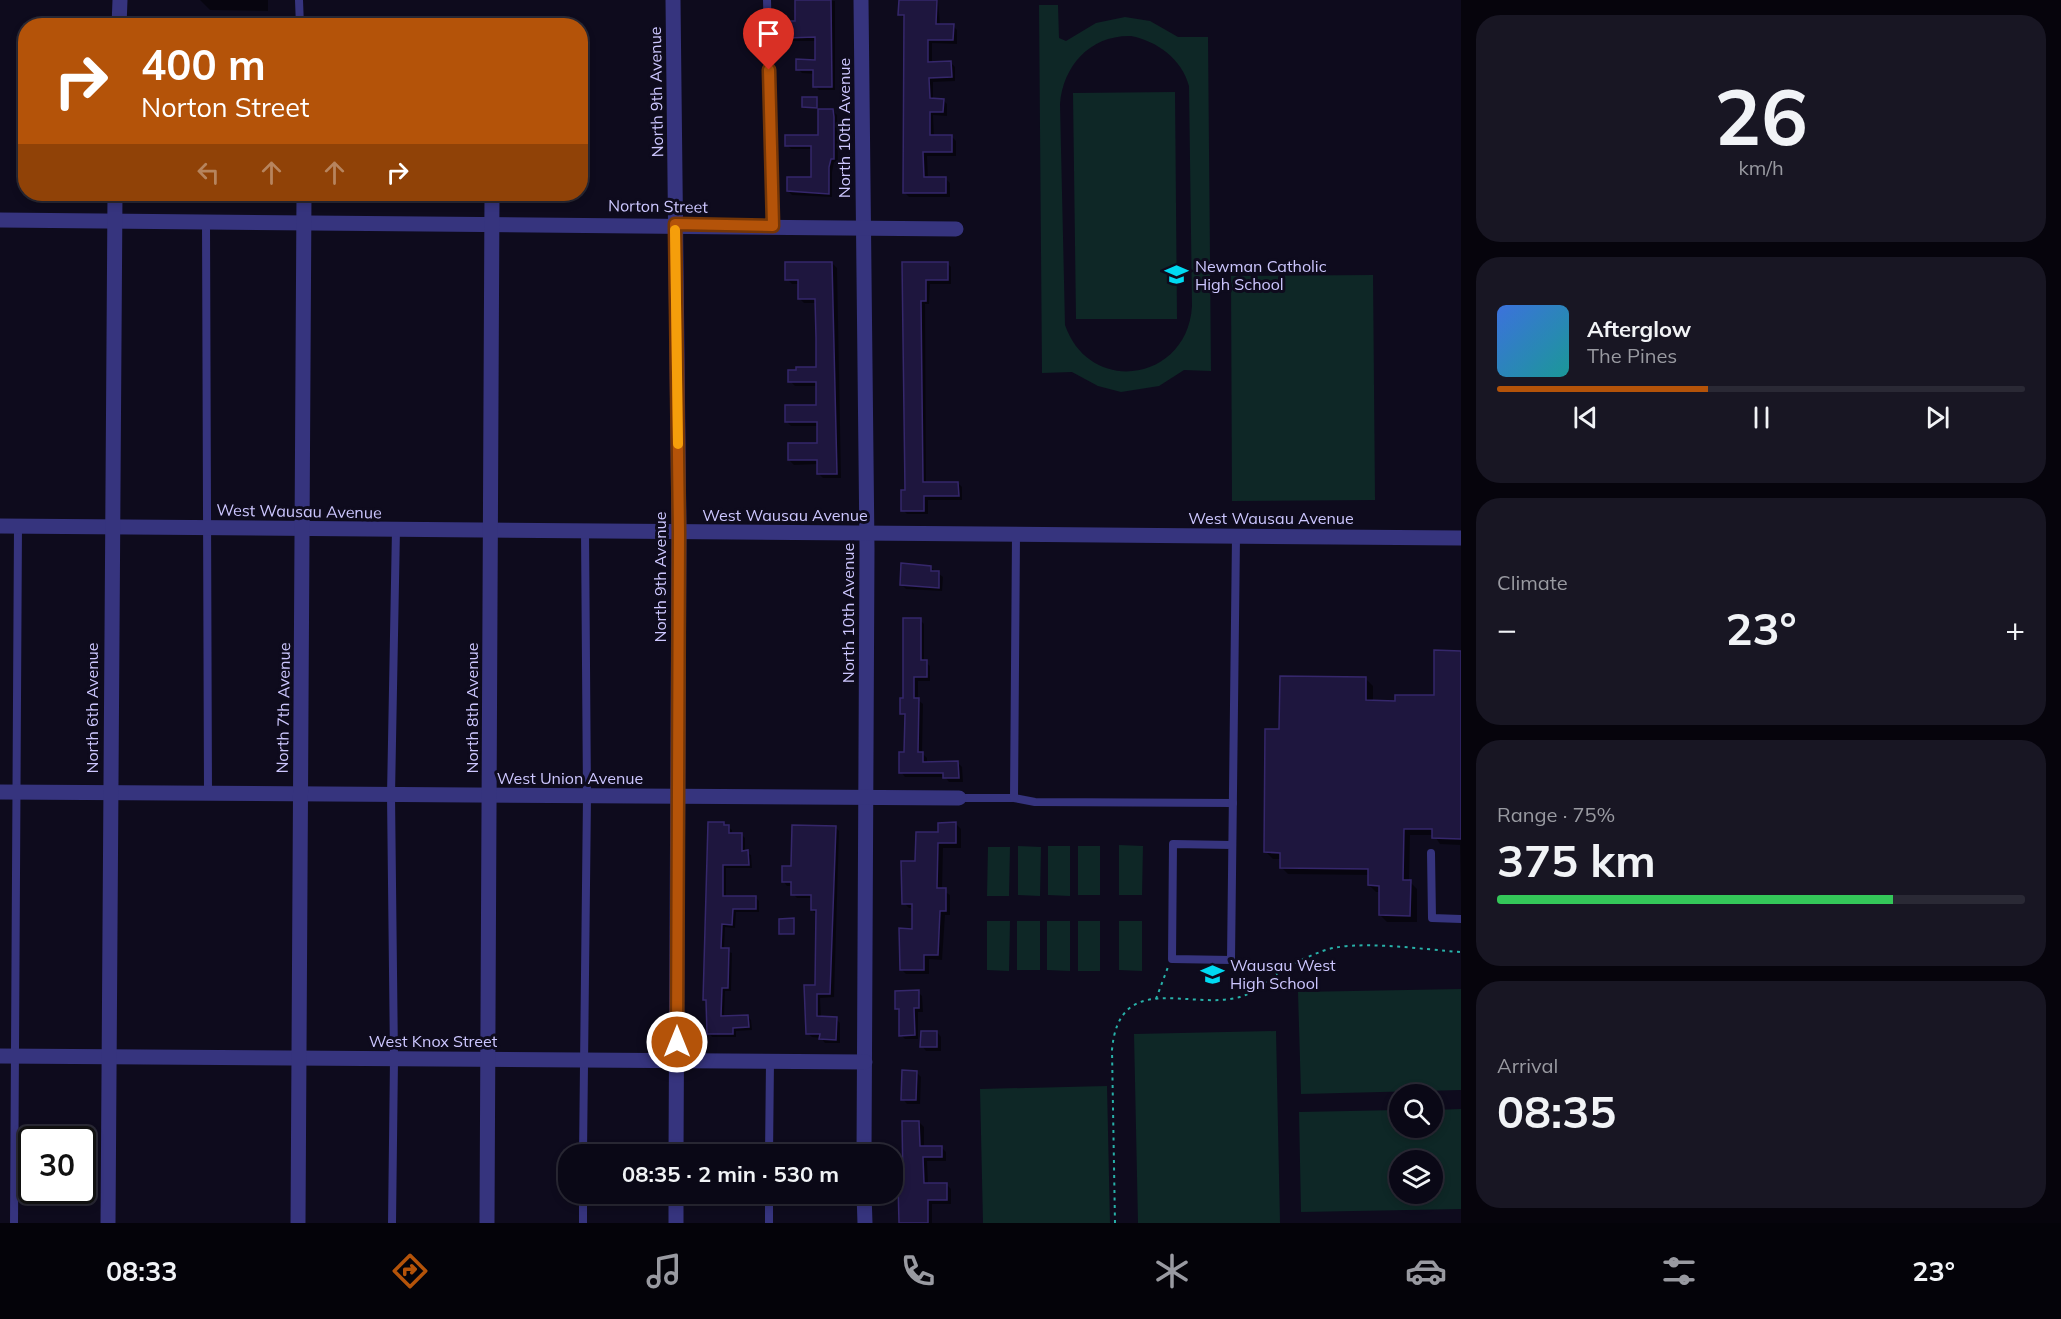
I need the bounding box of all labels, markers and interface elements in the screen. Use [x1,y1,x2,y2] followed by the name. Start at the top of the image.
[743,8,794,70] pin
[752,17,785,50] icon: arrive
[645,26,667,158] street label: North 9th Avenue
[141,38,266,91] text: 400 m
[42,42,120,120] icon: right
[834,58,854,198] street label: North 10th Avenue
[1714,67,1808,165] text: 26
[141,90,309,124] text: Norton Street
[1738,155,1784,180] text: km/h
[192,156,225,189] icon: left
[255,156,288,189] icon: ahead
[318,156,351,189] icon: ahead
[381,156,414,189] icon: right
[608,195,708,217] street label: Norton Street
[1195,256,1327,294] place label: Newman Catholic High School
[1164,262,1190,288] school or university icon: Newman Catholic High School
[1587,315,1691,343] text: Afterglow
[1587,343,1677,368] text: The Pines
[1569,401,1602,434] icon: previous
[1745,401,1778,434] icon: pause
[1921,401,1954,434] icon: next
[216,500,382,522] street label: West Wausau Avenue
[702,505,868,525] street label: West Wausau Avenue
[1188,508,1354,528] street label: West Wausau Avenue
[650,512,670,642] street label: North 9th Avenue
[838,543,858,683] street label: North 10th Avenue
[1497,570,1568,595] text: Climate
[1725,600,1797,656] text: 23°
[1497,608,1517,649] text: −
[2005,608,2025,649] text: +
[272,642,294,774] street label: North 7th Avenue
[82,643,102,773] street label: North 6th Avenue
[462,643,482,773] street label: North 8th Avenue
[497,768,643,788] street label: West Union Avenue
[1497,802,1615,827] text: Range · 75%
[1497,832,1656,888] text: 375 km
[1230,955,1336,993] place label: Wausau West High School
[1199,961,1225,987] school or university icon: Wausau West High School
[645,1010,709,1074] position arrow
[369,1031,498,1051] street label: West Knox Street
[1497,1053,1558,1078] text: Arrival
[1497,1083,1616,1139] text: 08:35
[1389,1084,1443,1204] map controls
[1389,1084,1443,1138] button: search
[18,1126,96,1204] speed limit sign: 30
[1389,1150,1443,1204] button: layers
[622,1160,839,1188] text: 08:35 · 2 min · 530 m
[389,1250,431,1292] icon: directions
[643,1250,685,1292] icon: music
[897,1250,939,1292] icon: phone
[1151,1250,1193,1292] icon: climate
[1405,1250,1447,1292] icon: car
[1658,1250,1700,1292] icon: filters
[106,1254,177,1288] text: 08:33
[1912,1254,1955,1288] text: 23°

